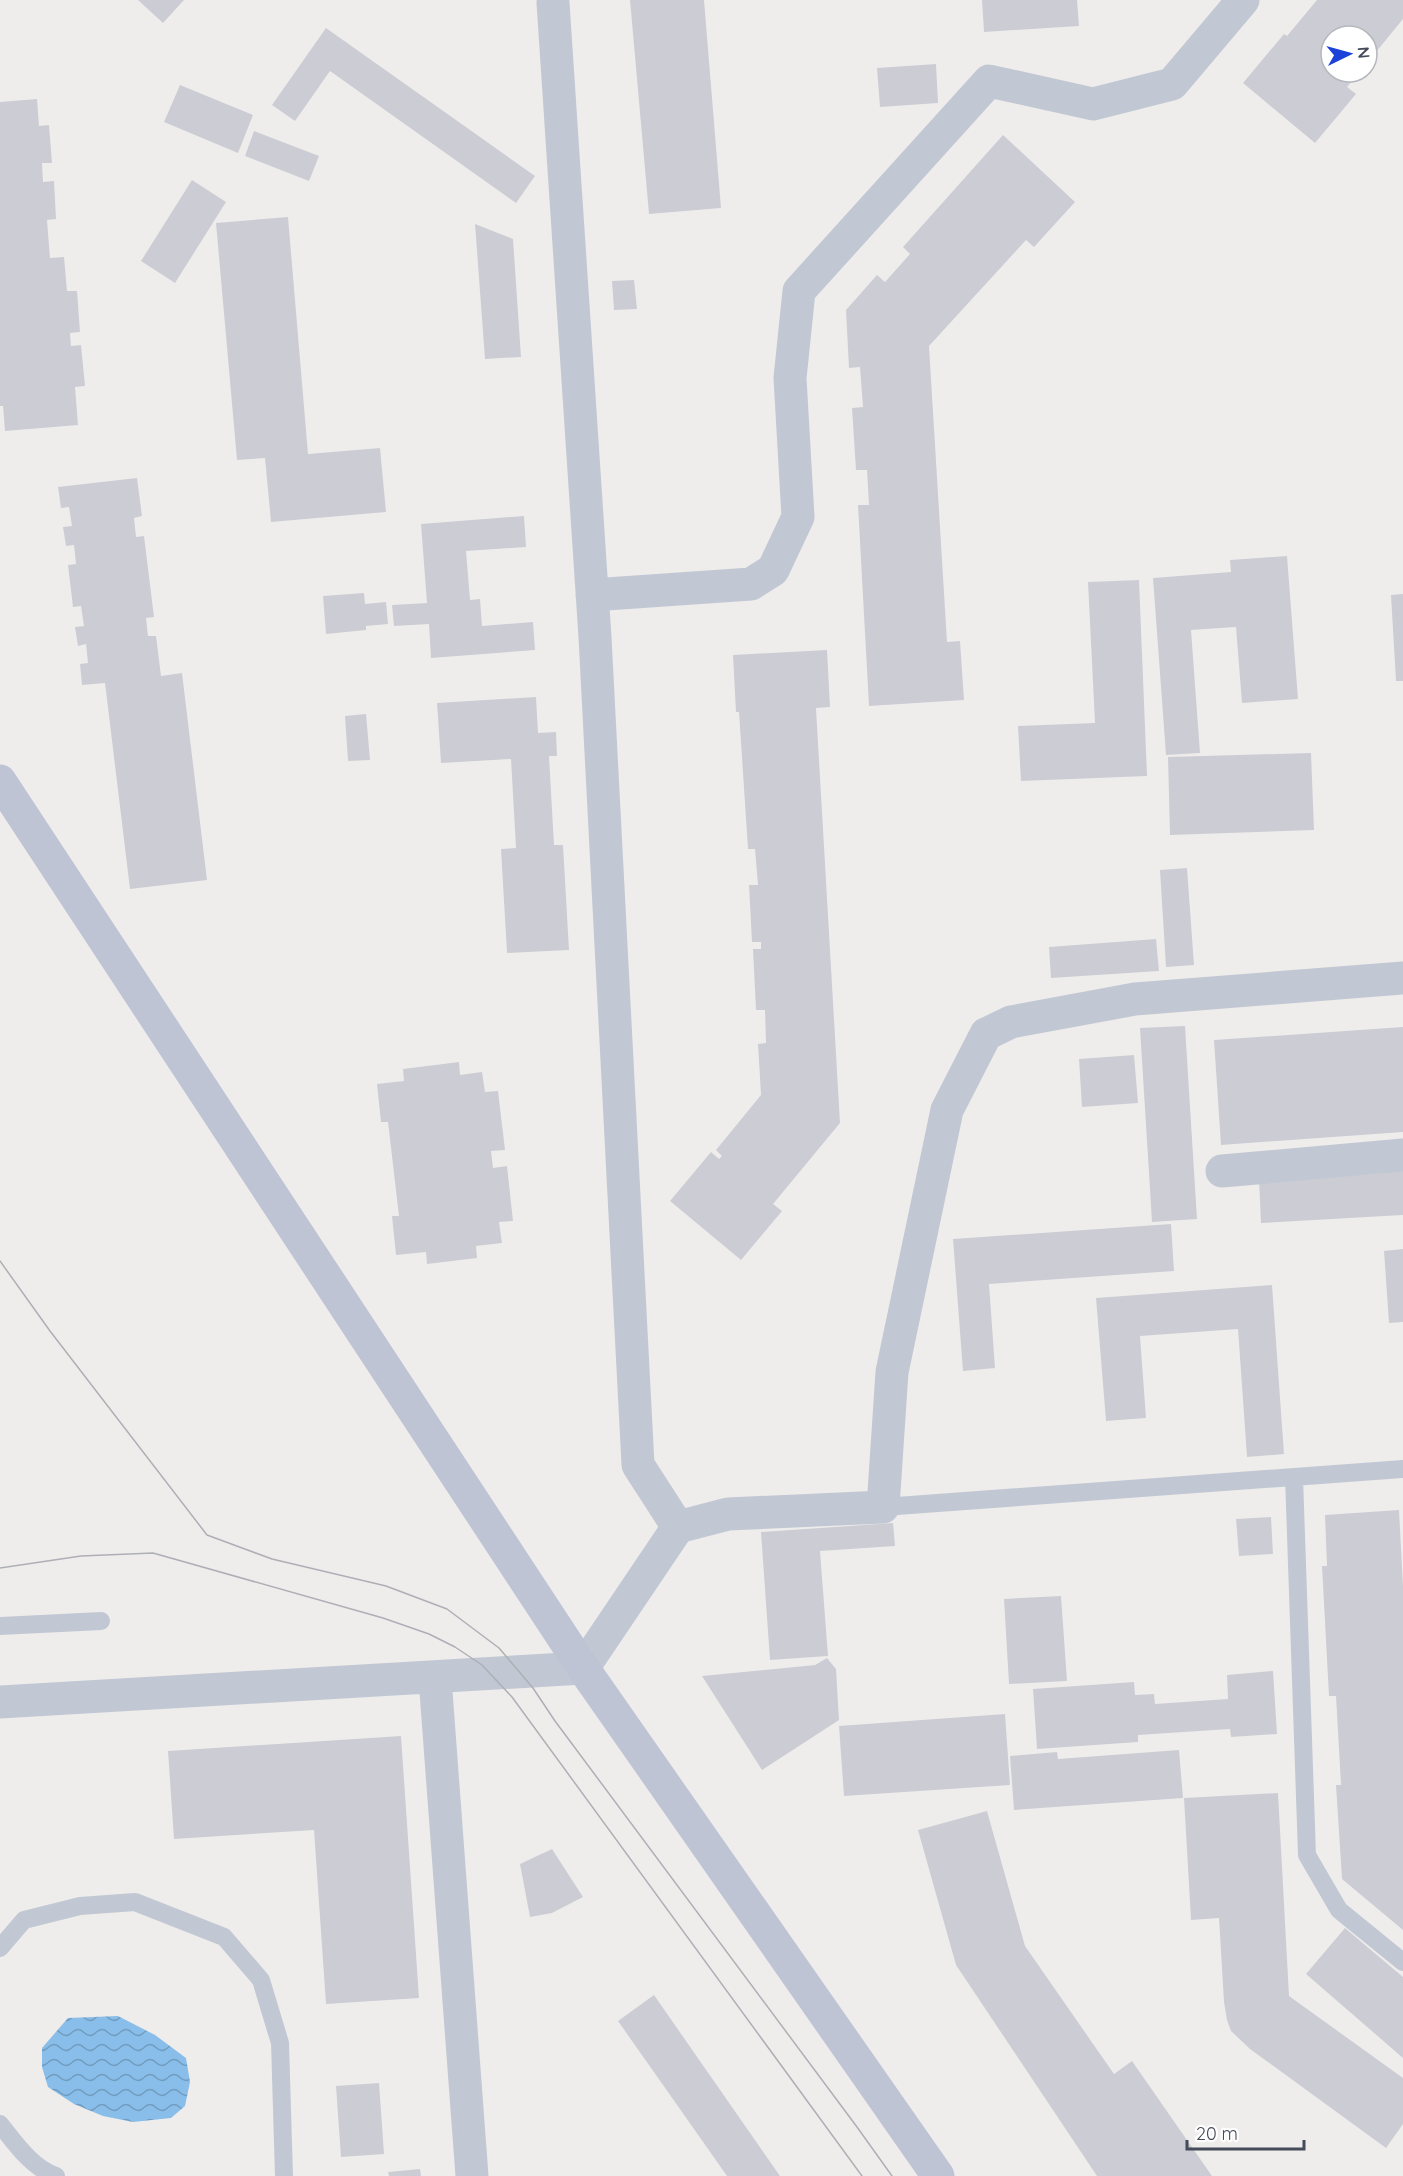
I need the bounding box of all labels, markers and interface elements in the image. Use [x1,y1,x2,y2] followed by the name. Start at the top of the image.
[1319,24,1379,84] north arrow
[1353,46,1374,59] text: N
[1187,2113,1304,2151] scale bar
[1196,2122,1238,2145] text: 20 m

